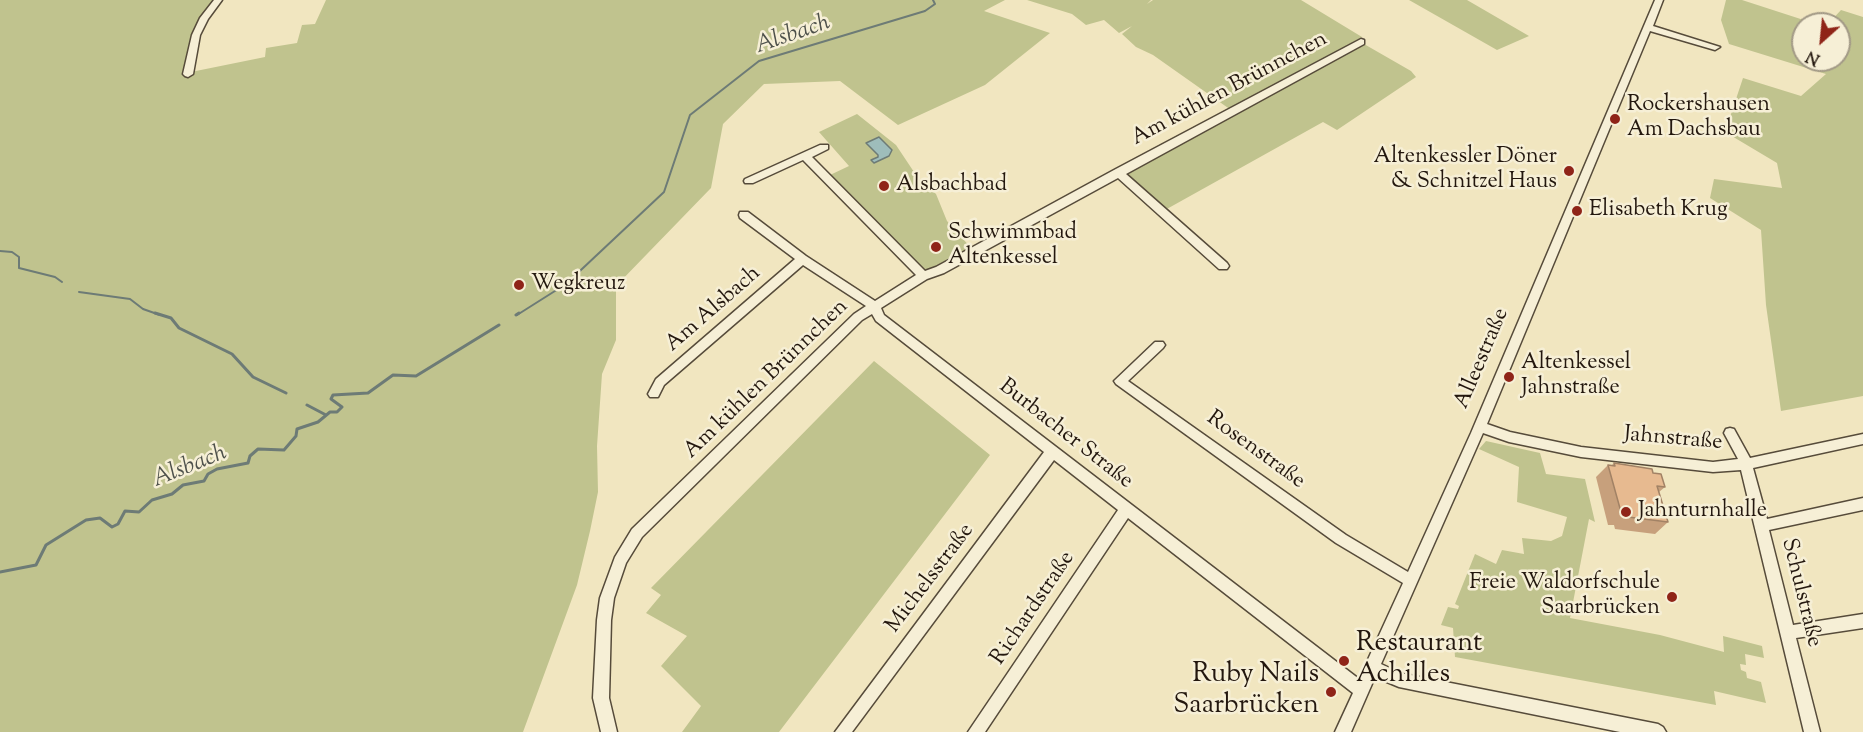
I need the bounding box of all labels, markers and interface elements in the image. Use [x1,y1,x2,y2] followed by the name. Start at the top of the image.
[752,10,834,62] water label: Alsbach
[1791,12,1851,72] north arrow
[1128,27,1332,153] street label: Am kühlen Brünnchen
[1803,44,1824,70] text: N
[1627,93,1770,144] place label: Rockershausen Am Dachsbau
[1608,112,1622,126] marker: Rockershausen Am Dachsbau
[1373,145,1557,196] place label: Altenkessler Döner & Schnitzel Haus
[1562,164,1576,178] marker: Altenkessler Döner & Schnitzel Haus
[896,173,1007,199] place label: Alsbachbad
[877,179,891,193] marker: Alsbachbad
[1589,198,1728,224] place label: Elisabeth Krug
[1570,204,1584,218] marker: Elisabeth Krug
[948,221,1077,272] place label: Schwimmbad Altenkessel
[929,240,943,254] marker: Schwimmbad Altenkessel
[661,261,767,359] street label: Am Alsbach
[531,272,625,298] place label: Wegkreuz
[512,278,526,292] marker: Wegkreuz
[679,295,855,465] street label: Am kühlen Brünnchen
[1450,305,1516,413] street label: Alleestraße
[1521,351,1631,402] place label: Altenkessel Jahnstraße
[1502,370,1516,384] marker: Altenkessel Jahnstraße
[993,374,1137,496] street label: Burbacher Straße
[1201,406,1309,496] street label: Rosenstraße
[1623,423,1723,457] street label: Jahnstraße
[149,440,231,496] water label: Alsbach
[1638,499,1767,525] place label: Jahnturnhalle
[1619,505,1633,519] marker: Jahnturnhalle
[881,519,981,639] street label: Michelsstraße
[1774,536,1826,650] street label: Schulstraße
[986,547,1082,671] street label: Richardstraße
[1469,571,1660,622] place label: Freie Waldorfschule Saarbrücken
[1665,590,1679,604] marker: Freie Waldorfschule Saarbrücken
[1356,629,1482,692] place label: Restaurant Achilles
[1337,654,1351,668] marker: Restaurant Achilles
[1173,660,1319,723] place label: Ruby Nails Saarbrücken
[1324,685,1338,699] marker: Ruby Nails Saarbrücken

